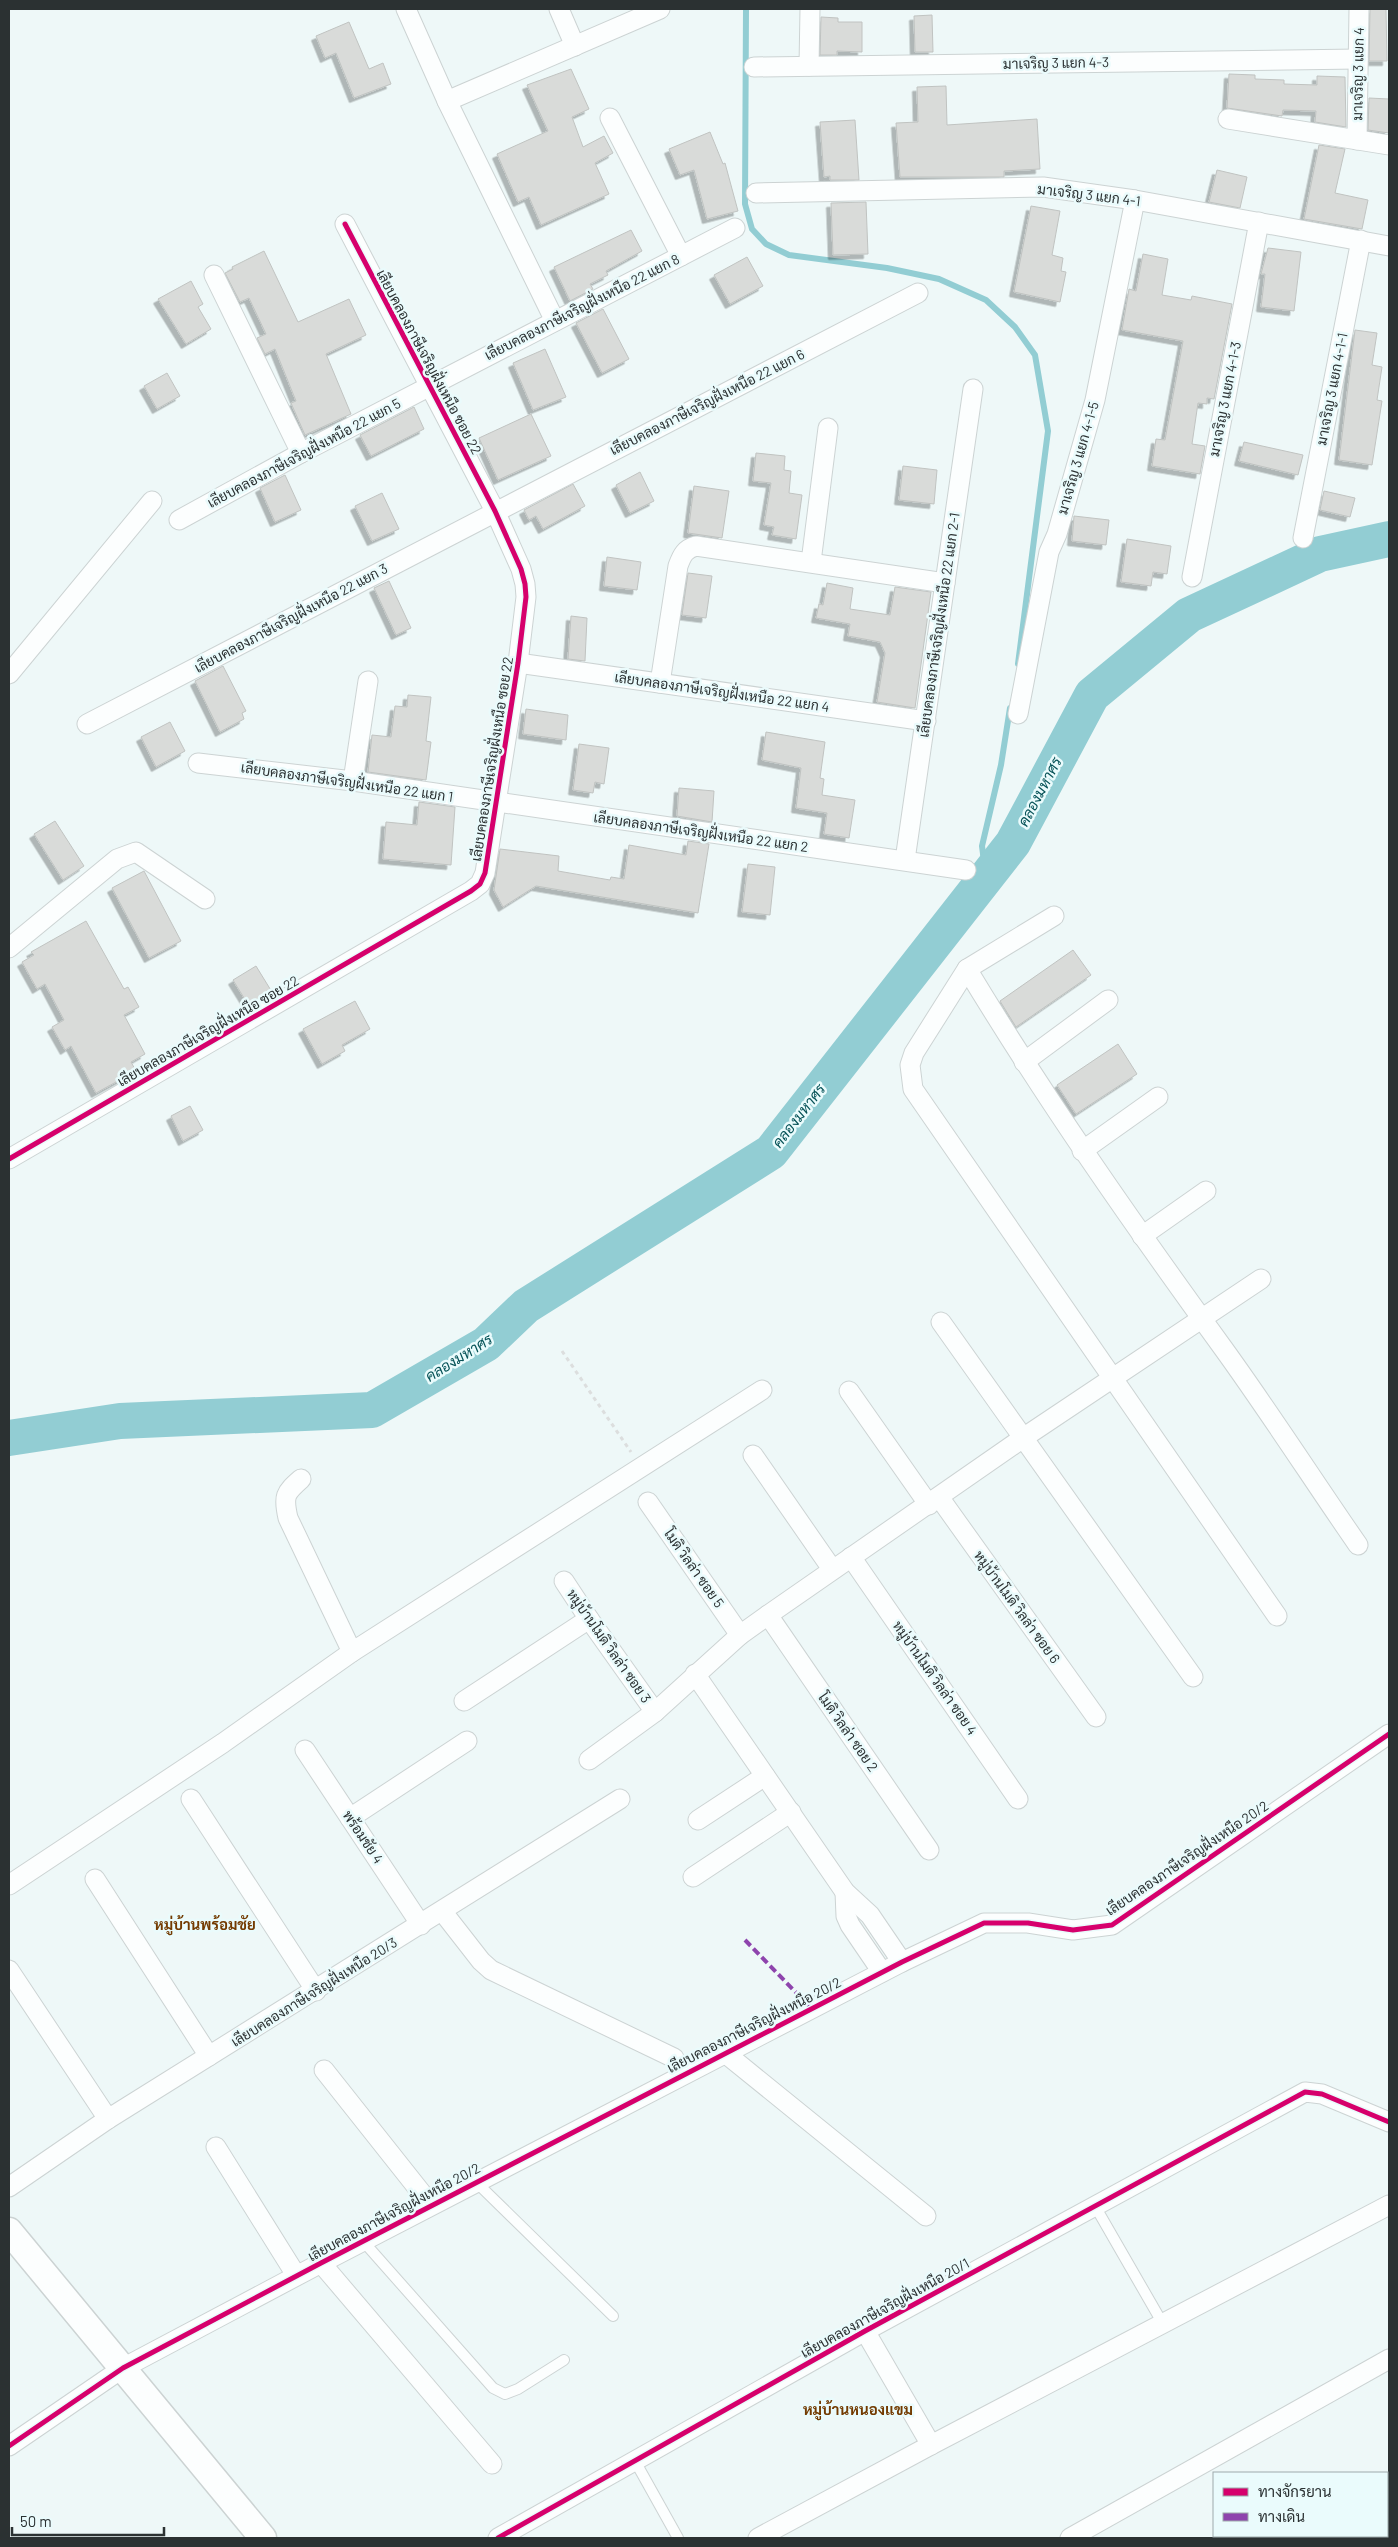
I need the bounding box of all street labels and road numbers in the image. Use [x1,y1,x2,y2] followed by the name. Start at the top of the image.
[1348,27,1368,121] street label: มาเจริญ 3 แยก 4
[1003,53,1109,73] street label: มาเจริญ 3 แยก 4-3
[1036,180,1142,210] street label: มาเจริญ 3 แยก 4-1
[480,248,682,364] street label: เลียบคลองภาษีเจริญฝั่งเหนือ 22 แยก 8
[372,265,488,458] street label: เลียบคลองภาษีเจริญฝั่งเหนือ ซอย 22
[1312,331,1352,447] street label: มาเจริญ 3 แยก 4-1-1
[1205,340,1245,458] street label: มาเจริญ 3 แยก 4-1-3
[605,343,807,459] street label: เลียบคลองภาษีเจริญฝั่งเหนือ 22 แยก 6
[203,392,404,512] street label: เลียบคลองภาษีเจริญฝั่งเหนือ 22 แยก 5
[1053,400,1103,516] street label: มาเจริญ 3 แยก 4-1-5
[912,511,964,739] street label: เลียบคลองภาษีเจริญฝั่งเหนือ 22 แยก 2-1
[190,557,391,677] street label: เลียบคลองภาษีเจริญฝั่งเหนือ 22 แยก 3
[464,655,517,863] street label: เลียบคลองภาษีเจริญฝั่งเหนือ ซอย 22
[613,665,831,716] street label: เลียบคลองภาษีเจริญฝั่งเหนือ 22 แยก 4
[240,756,455,806] street label: เลียบคลองภาษีเจริญฝั่งเหนือ 22 แยก 1
[593,805,810,856] street label: เลียบคลองภาษีเจริญฝั่งเหนือ 22 แยก 2
[113,969,302,1091] street label: เลียบคลองภาษีเจริญฝั่งเหนือ ซอย 22
[660,1524,728,1611] street label: โมดิ วิลล่า ซอย 5
[969,1547,1064,1668] street label: หมู่บ้านโมดิ วิลล่า ซอย 6
[562,1586,655,1707] street label: หมู่บ้านโมดิ วิลล่า ซอย 3
[888,1617,981,1739] street label: หมู่บ้านโมดิ วิลล่า ซอย 4
[814,1688,882,1775] street label: โมดิ วิลล่า ซอย 2
[1101,1795,1272,1919] street label: เลียบคลองภาษีเจริญฝั่งเหนือ 20/2
[339,1807,387,1867] street label: พร้อมชัย 4
[226,1931,400,2051] street label: เลียบคลองภาษีเจริญฝั่งเหนือ 20/3
[663,1971,844,2077] street label: เลียบคลองภาษีเจริญฝั่งเหนือ 20/2
[303,2157,483,2265] street label: เลียบคลองภาษีเจริญฝั่งเหนือ 20/2
[796,2252,973,2362] street label: เลียบคลองภาษีเจริญฝั่งเหนือ 20/1

